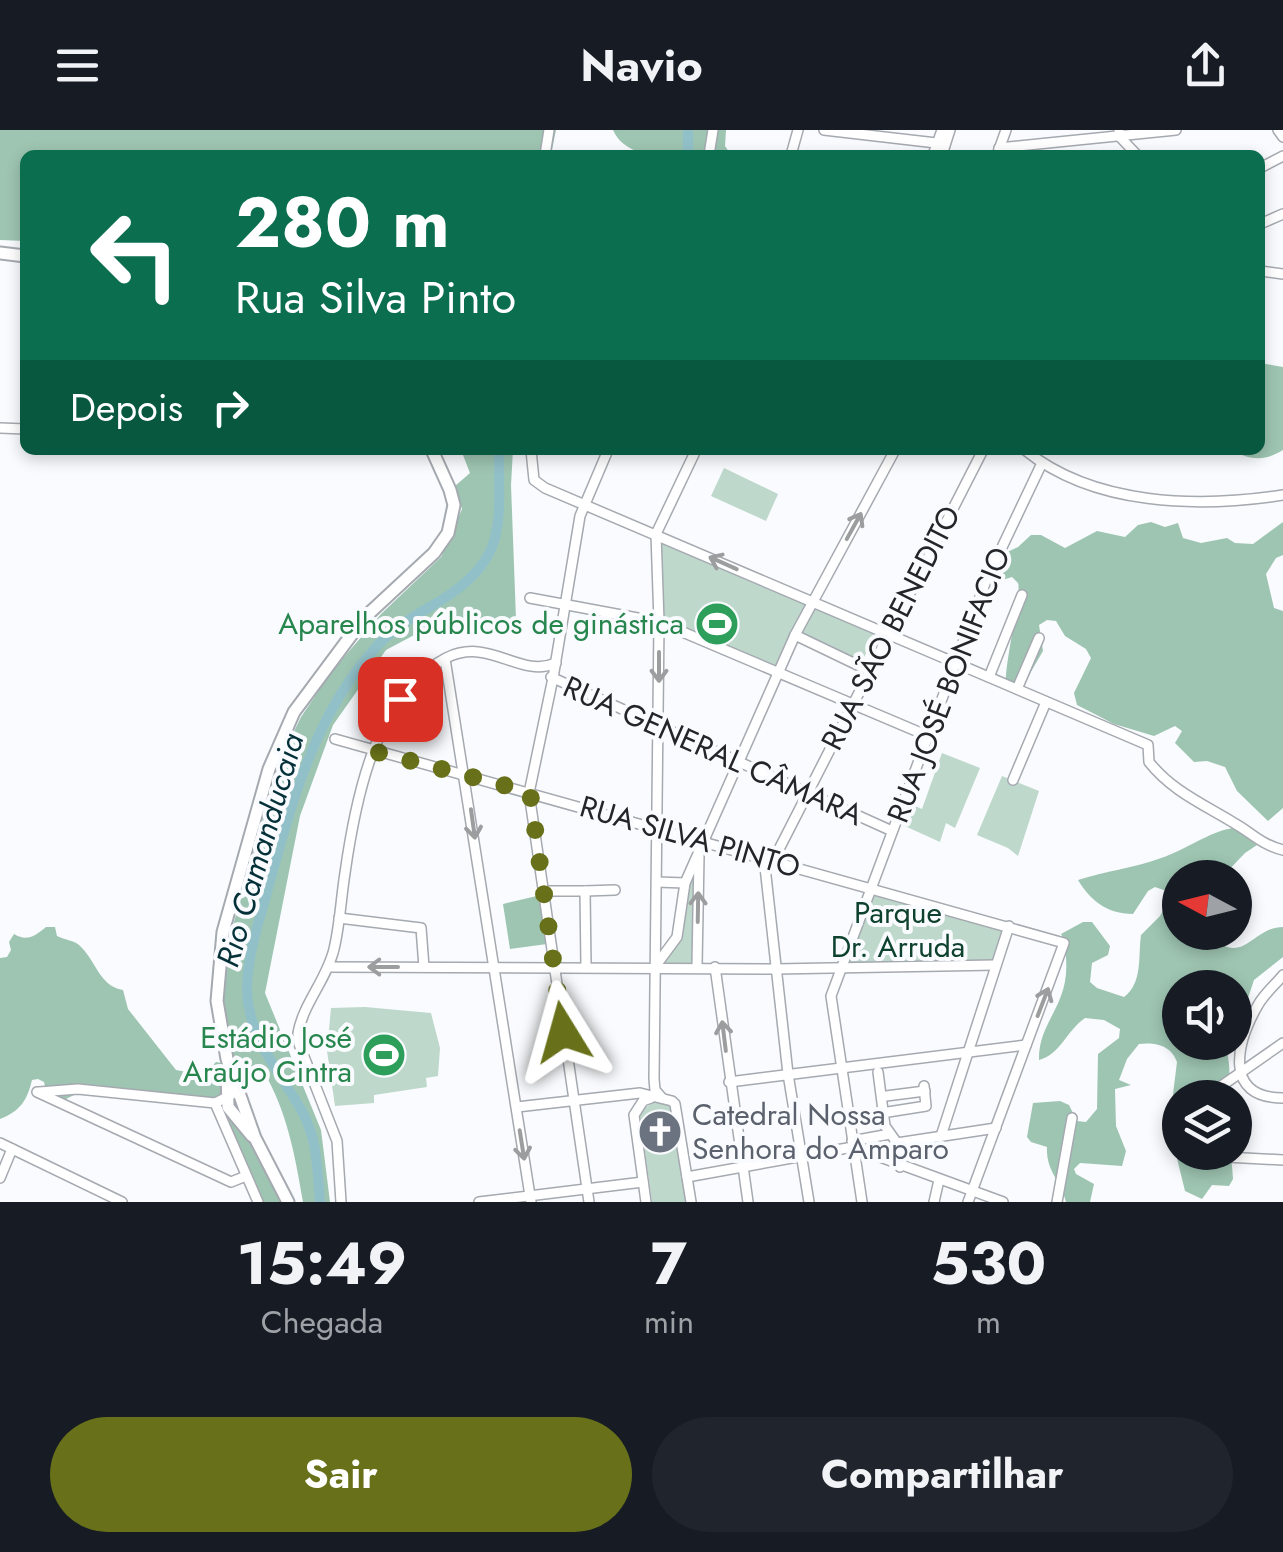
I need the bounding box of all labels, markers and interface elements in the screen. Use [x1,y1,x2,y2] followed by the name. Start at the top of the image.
[580,33,703,98] text: Navio
[50,38,105,93] icon: menu
[1178,38,1233,93] icon: share
[235,172,450,273] text: 280 m
[70,190,200,320] icon: left
[235,265,516,330] text: Rua Silva Pinto
[70,380,183,435] text: Depois
[203,380,258,435] icon: right
[810,498,971,758] street label: RUA SÃO BENEDITO
[844,512,864,542] one-way arrow
[876,541,1021,829] street label: RUA JOSÉ BONIFACIO
[708,553,739,571] one-way arrow
[694,601,740,647] sports icon: Aparelhos públicos de ginástica
[278,602,684,645] place label: Aparelhos públicos de ginástica
[650,650,668,682] one-way arrow
[358,657,443,742] pin
[557,665,870,836] street label: RUA GENERAL CÂMARA
[373,672,428,727] icon: arrive
[205,727,315,972] water label: Rio Camanducaia
[575,785,805,889] street label: RUA SILVA PINTO
[465,807,483,839] one-way arrow
[1162,860,1252,950] north arrow
[1162,860,1252,1170] map controls
[831,891,965,968] park label: Parque Dr. Arruda
[688,892,708,924] one-way arrow
[367,958,400,976] one-way arrow
[1162,970,1252,1060] button: sound
[511,980,615,1084] position arrow
[1035,988,1053,1019] one-way arrow
[183,1016,352,1093] place label: Estádio José Araújo Cintra
[714,1021,733,1053] one-way arrow
[361,1032,407,1078] sports icon: Estádio José Araújo Cintra
[1162,1080,1252,1170] button: layers
[692,1093,949,1170] place label: Catedral Nossa Senhora do Amparo
[637,1109,683,1155] church icon: Catedral Nossa Senhora do Amparo
[514,1128,532,1161] one-way arrow
[237,1220,407,1307] text: 15:49
[651,1220,687,1307] text: 7
[931,1220,1046,1307] text: 530
[261,1299,383,1345] text: Chegada
[644,1299,694,1345] text: min
[976,1299,1001,1345] text: m
[50,1417,632,1532] button: Sair
[652,1417,1233,1532] button: Compartilhar

